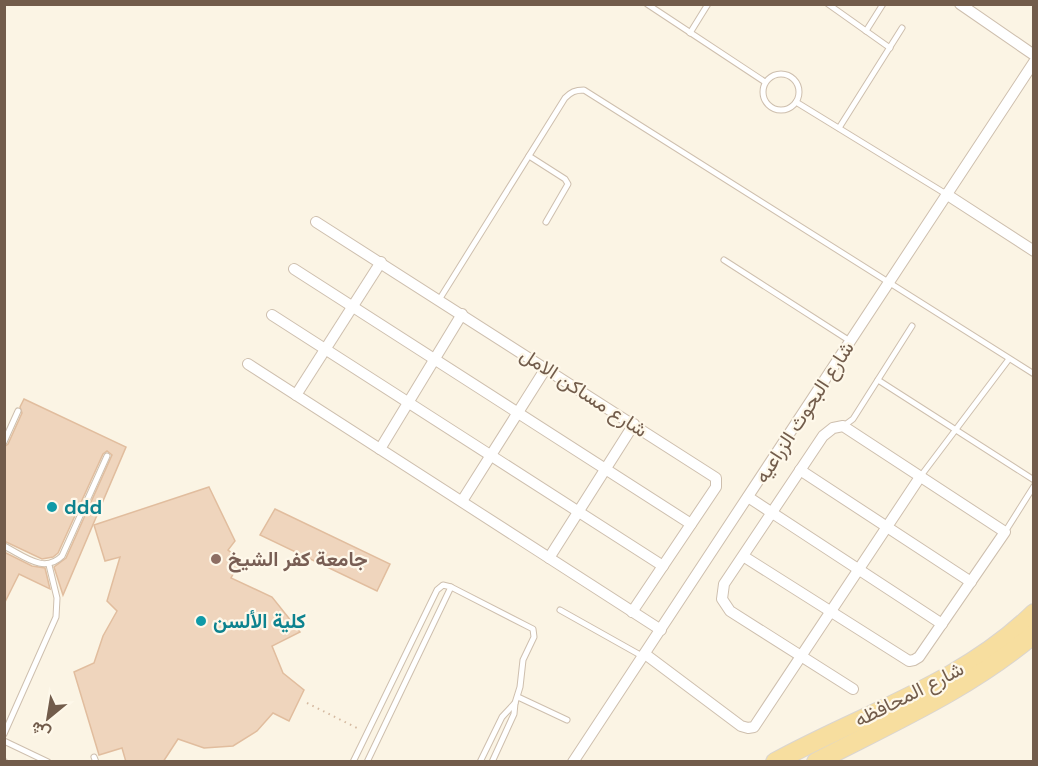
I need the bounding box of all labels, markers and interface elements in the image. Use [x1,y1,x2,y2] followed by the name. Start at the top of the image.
[748,336,860,488] street label: شارع البحوث الزراعيه
[515,341,653,444] street label: شارع مساكن الامل
[64,494,102,520] place label: ddd
[45,500,59,514] marker: ddd
[228,546,368,573] place label: جامعة كفر الشيخ
[209,552,223,566] marker: جامعة كفر الشيخ
[213,608,306,634] place label: كلية الألسن
[194,614,208,628] marker: كلية الألسن
[850,655,968,734] street label: شارع المحافظه
[18,688,78,748] north arrow
[27,717,54,744] text: ش

